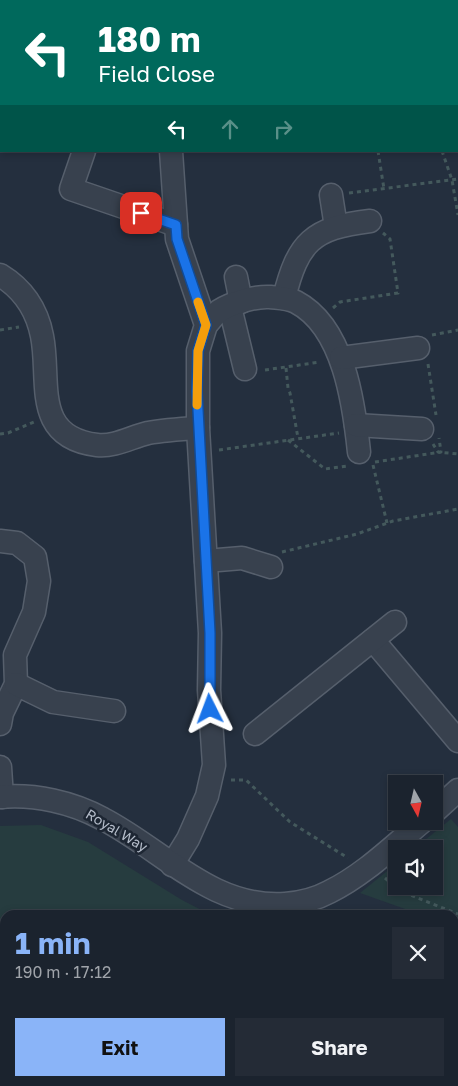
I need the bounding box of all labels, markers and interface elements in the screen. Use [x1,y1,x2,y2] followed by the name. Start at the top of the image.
[98,18,201,60] text: 180 m
[15,20,80,85] icon: left
[98,60,215,87] text: Field Close
[163,115,191,143] icon: left
[216,115,244,143] icon: ahead
[269,115,297,143] icon: right
[120,192,162,234] pin
[127,199,155,227] icon: arrive
[183,682,235,734] position arrow
[388,775,442,830] north arrow
[388,775,443,895] map controls
[83,805,151,855] street label: Royal Way
[388,840,443,895] button: sound
[15,925,91,961] text: 1 min
[392,927,444,979] button: close
[15,962,111,982] text: 190 m · 17:12
[15,1018,225,1076] button: Exit
[235,1018,444,1076] button: Share

